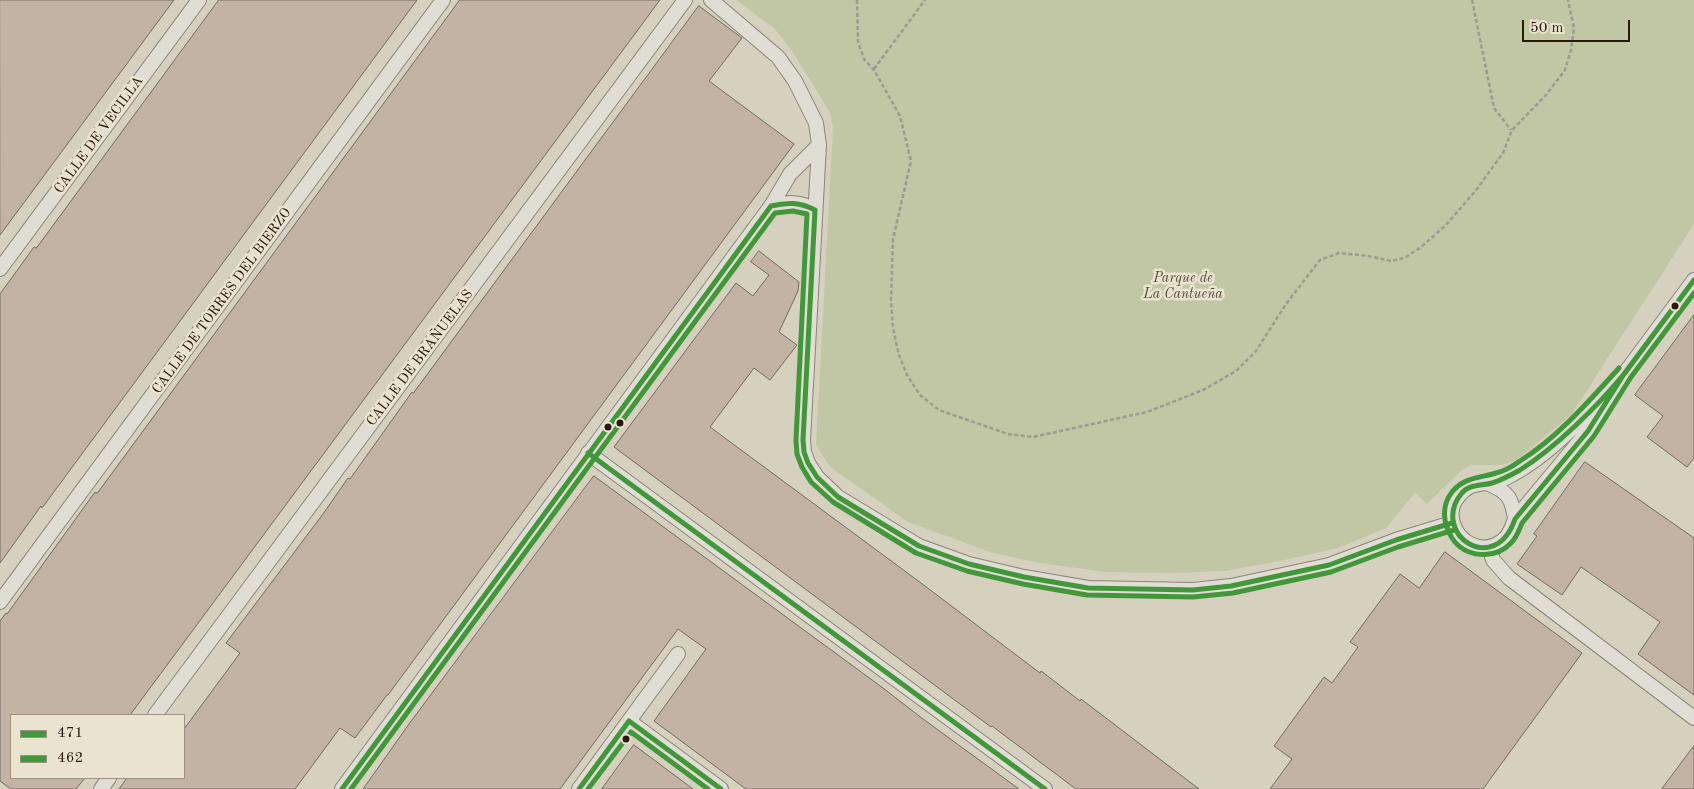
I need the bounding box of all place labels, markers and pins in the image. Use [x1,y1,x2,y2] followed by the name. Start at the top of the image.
[1670,301,1680,311] unlabelled marker
[615,418,625,428] unlabelled marker
[603,422,613,432] unlabelled marker
[621,734,631,744] unlabelled marker

